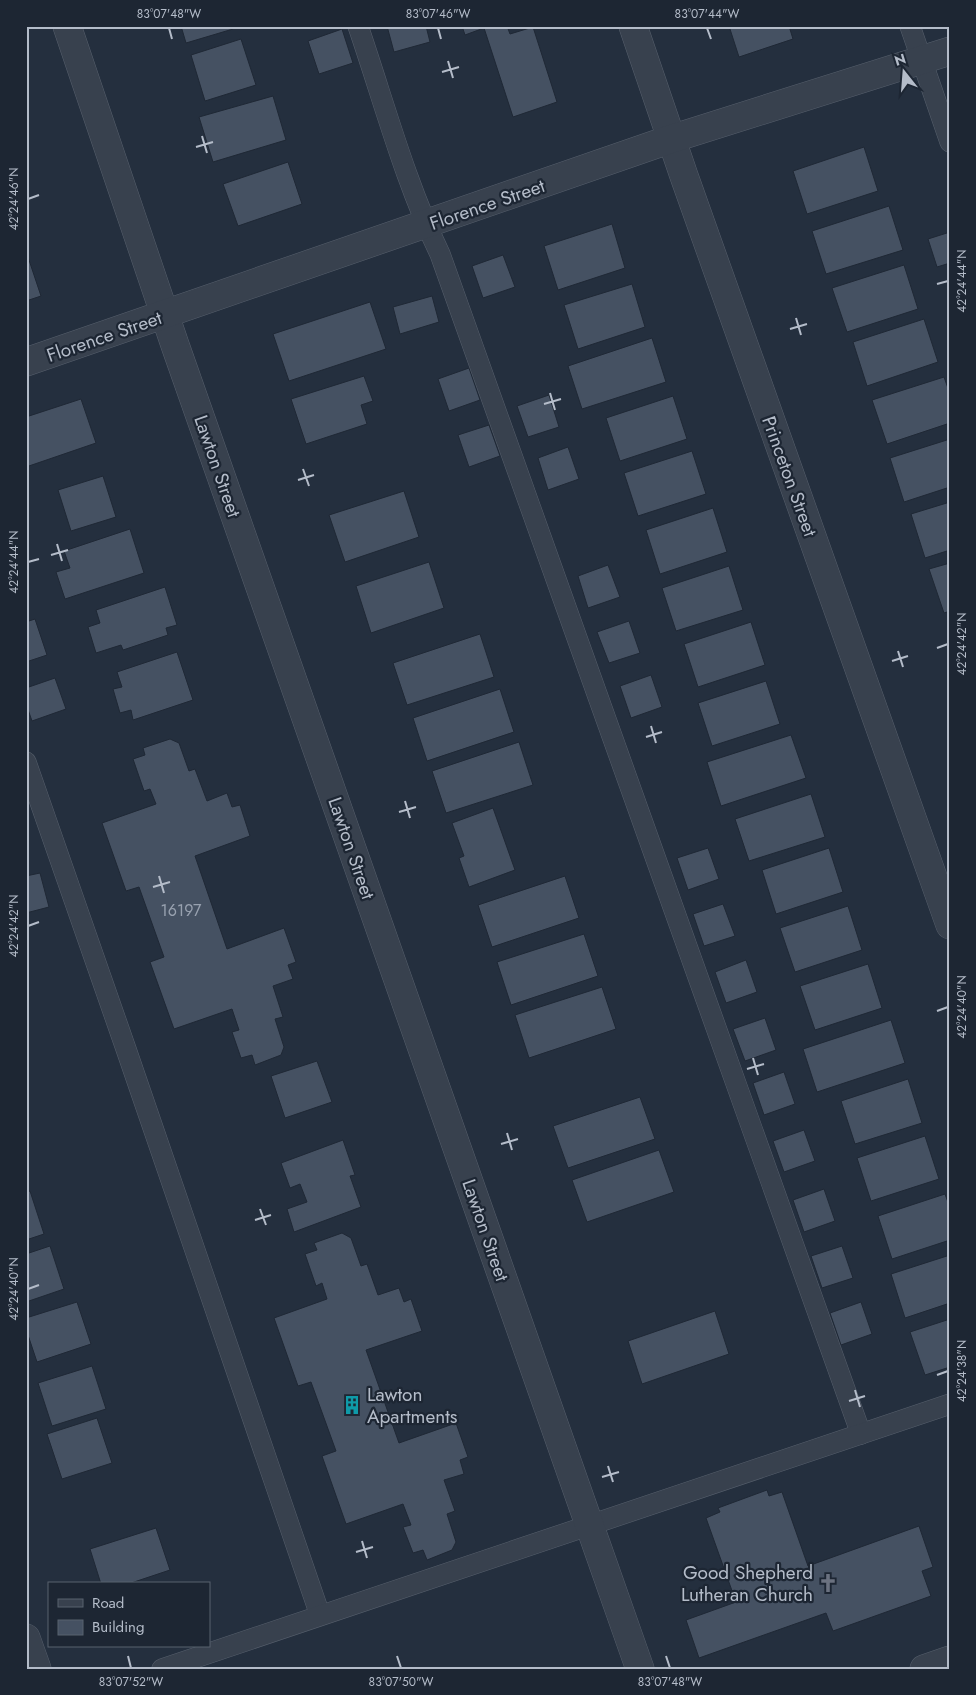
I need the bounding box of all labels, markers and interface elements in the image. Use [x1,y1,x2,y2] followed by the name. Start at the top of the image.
[137,5,201,23] text: 83°07'48"W
[406,5,470,23] text: 83°07'46"W
[675,5,740,23] text: 83°07'44"W
[878,48,928,98] north arrow
[892,48,908,71] text: N
[5,167,23,231] text: 42°24'46"N
[426,172,549,237] street label: Florence Street
[953,249,971,313] text: 42°24'44"N
[43,304,166,369] street label: Florence Street
[187,411,248,521] street label: Lawton Street
[755,412,824,541] street label: Princeton Street
[5,530,23,594] text: 42°24'44"N
[953,612,971,676] text: 42°24'42"N
[321,793,382,903] street label: Lawton Street
[5,894,23,958] text: 42°24'42"N
[161,899,202,922] house number: 16197
[953,975,971,1039] text: 42°24'40"N
[455,1175,516,1285] street label: Lawton Street
[5,1257,23,1321] text: 42°24'40"N
[953,1340,971,1402] text: 42°24'38"N
[367,1381,458,1430] place label: Lawton Apartments
[341,1394,363,1416] building icon: Lawton Apartments
[681,1559,813,1608] place label: Good Shepherd Lutheran Church
[817,1572,839,1594] church icon: Good Shepherd Lutheran Church
[48,1582,210,1648] legend
[92,1592,124,1614] text: Road
[92,1616,144,1638] text: Building
[99,1673,163,1691] text: 83°07'52"W
[369,1673,434,1691] text: 83°07'50"W
[638,1673,702,1691] text: 83°07'48"W

